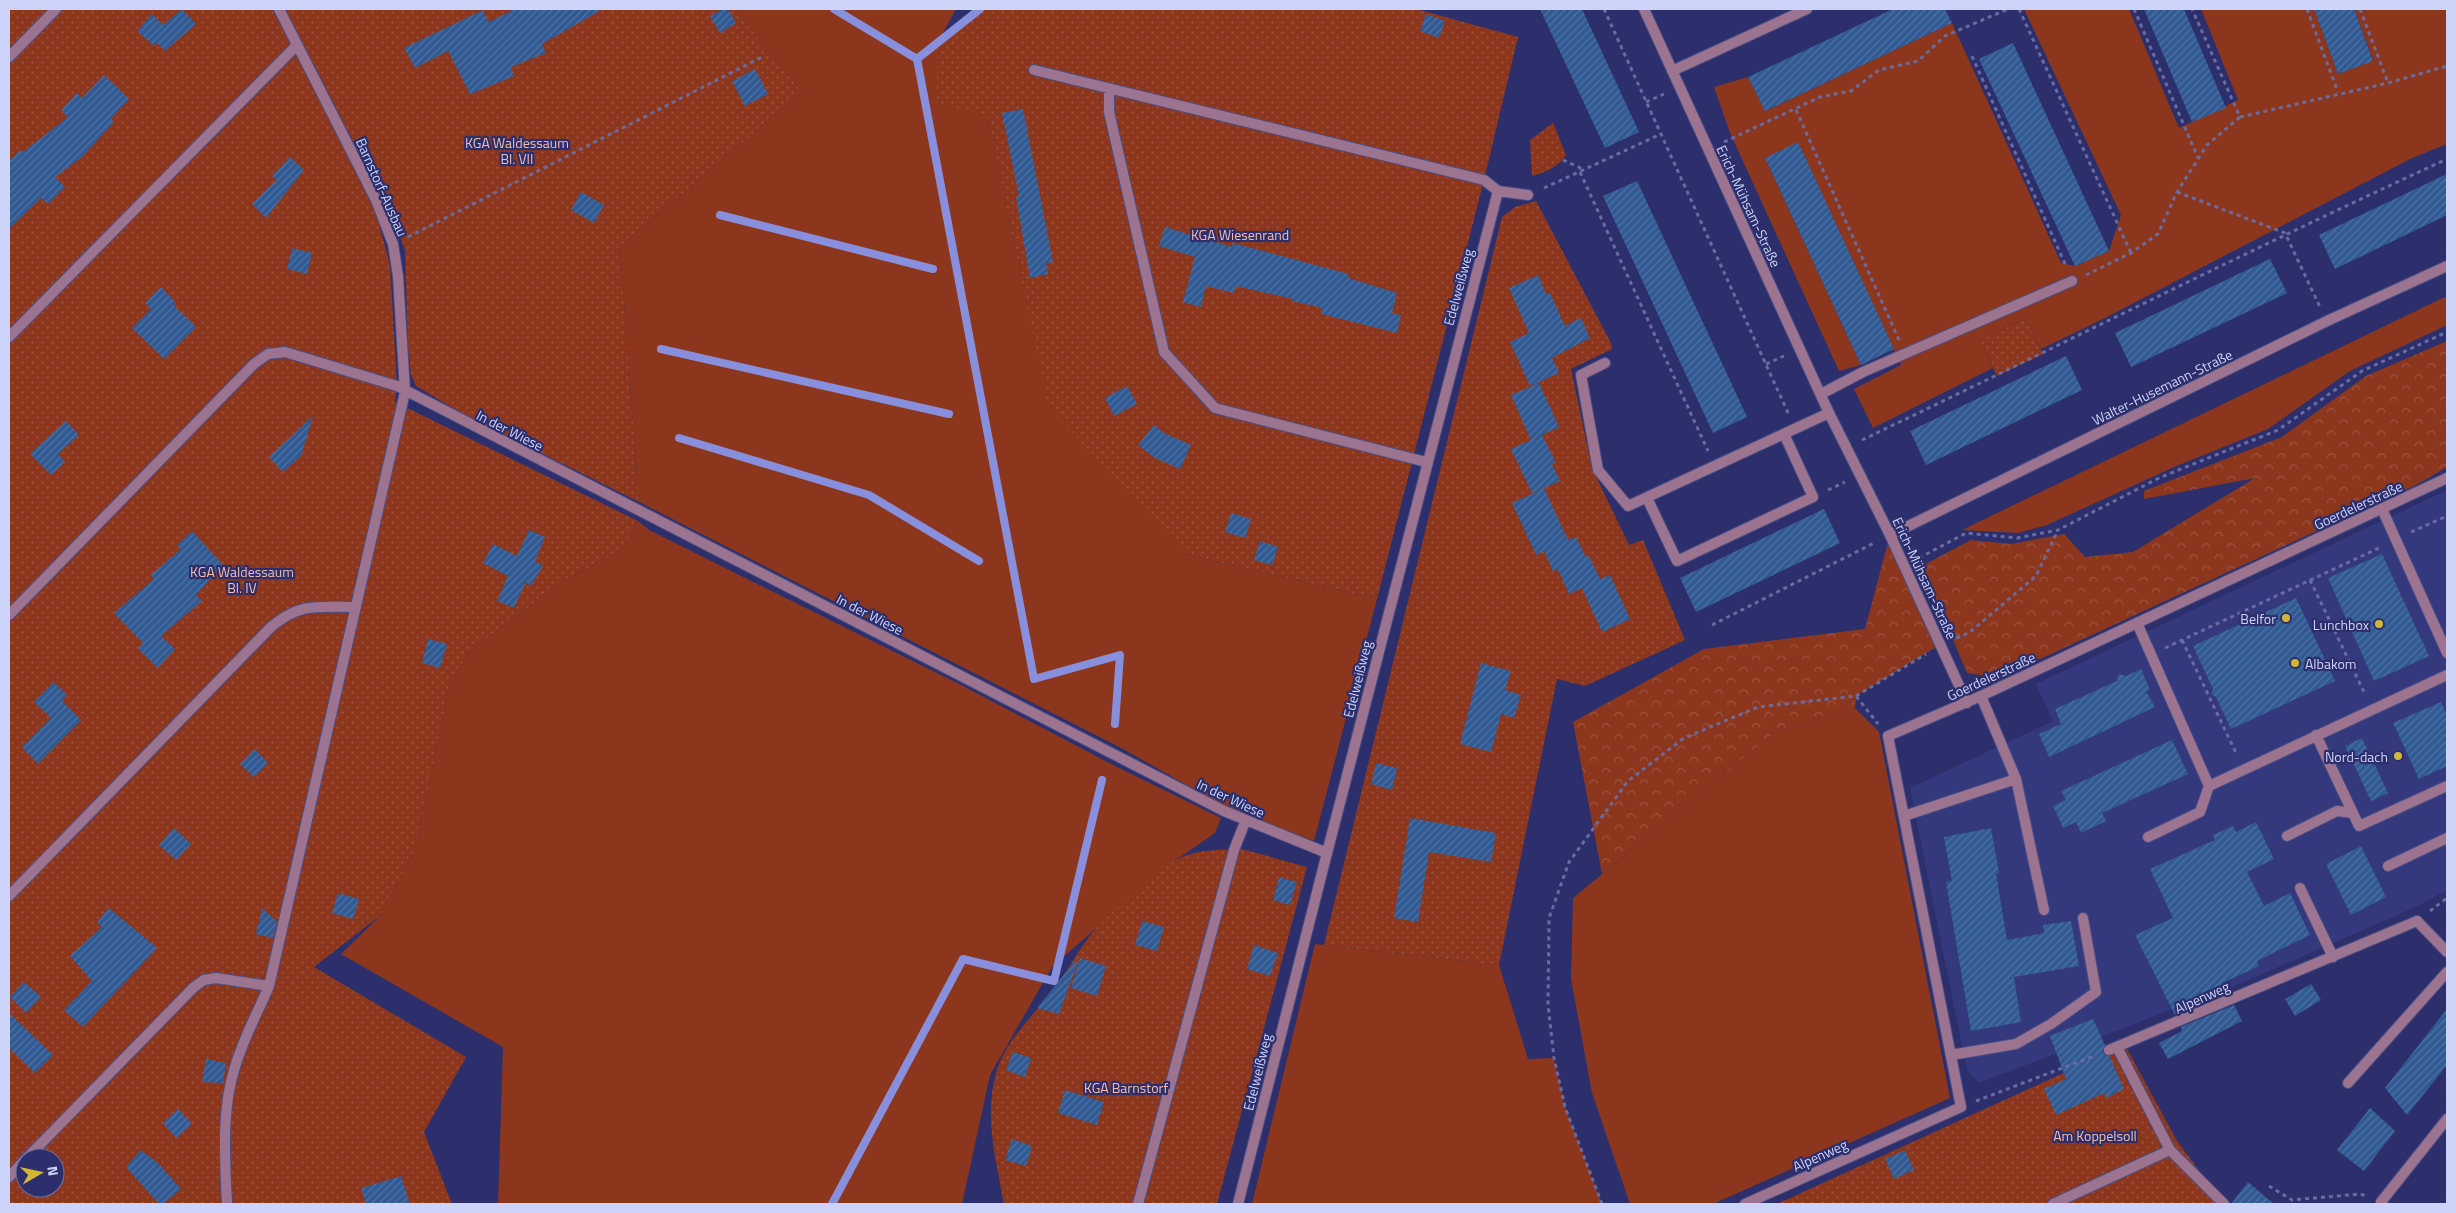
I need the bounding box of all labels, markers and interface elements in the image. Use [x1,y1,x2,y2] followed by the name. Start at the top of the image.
[465,132,569,169] park label: KGA Waldessaum Bl. VII
[351,134,413,240] street label: Barnstorf-Ausbau
[1711,142,1787,270] street label: Erich-Mühsam-Straße
[1191,224,1289,245] park label: KGA Wiesenrand
[1438,246,1478,328] street label: Edelweißweg
[2088,344,2236,430] street label: Walter-Husemann-Straße
[473,404,547,456] street label: In der Wiese
[2310,475,2406,535] street label: Goerdelerstraße
[1887,514,1963,642] street label: Erich-Mühsam-Straße
[190,561,294,598] park label: KGA Waldessaum Bl. IV
[833,588,907,640] street label: In der Wiese
[2240,608,2276,629] place label: Belfor
[2280,612,2292,624] marker: Belfor
[2313,614,2370,635] place label: Lunchbox
[2373,618,2385,630] marker: Lunchbox
[1337,638,1377,720] street label: Edelweißweg
[1943,646,2039,706] street label: Goerdelerstraße
[2305,653,2357,674] place label: Albakom
[2289,657,2301,669] marker: Albakom
[2325,746,2388,767] place label: Nord-dach
[2392,750,2404,762] marker: Nord-dach
[1194,773,1268,823] street label: In der Wiese
[2171,976,2233,1018] street label: Alpenweg
[1237,1031,1277,1113] street label: Edelweißweg
[1084,1077,1168,1098] park label: KGA Barnstorf
[2053,1125,2137,1146] park label: Am Koppelsoll
[1789,1134,1851,1176] street label: Alpenweg
[15,1148,65,1198] north arrow
[42,1164,64,1177] text: N

